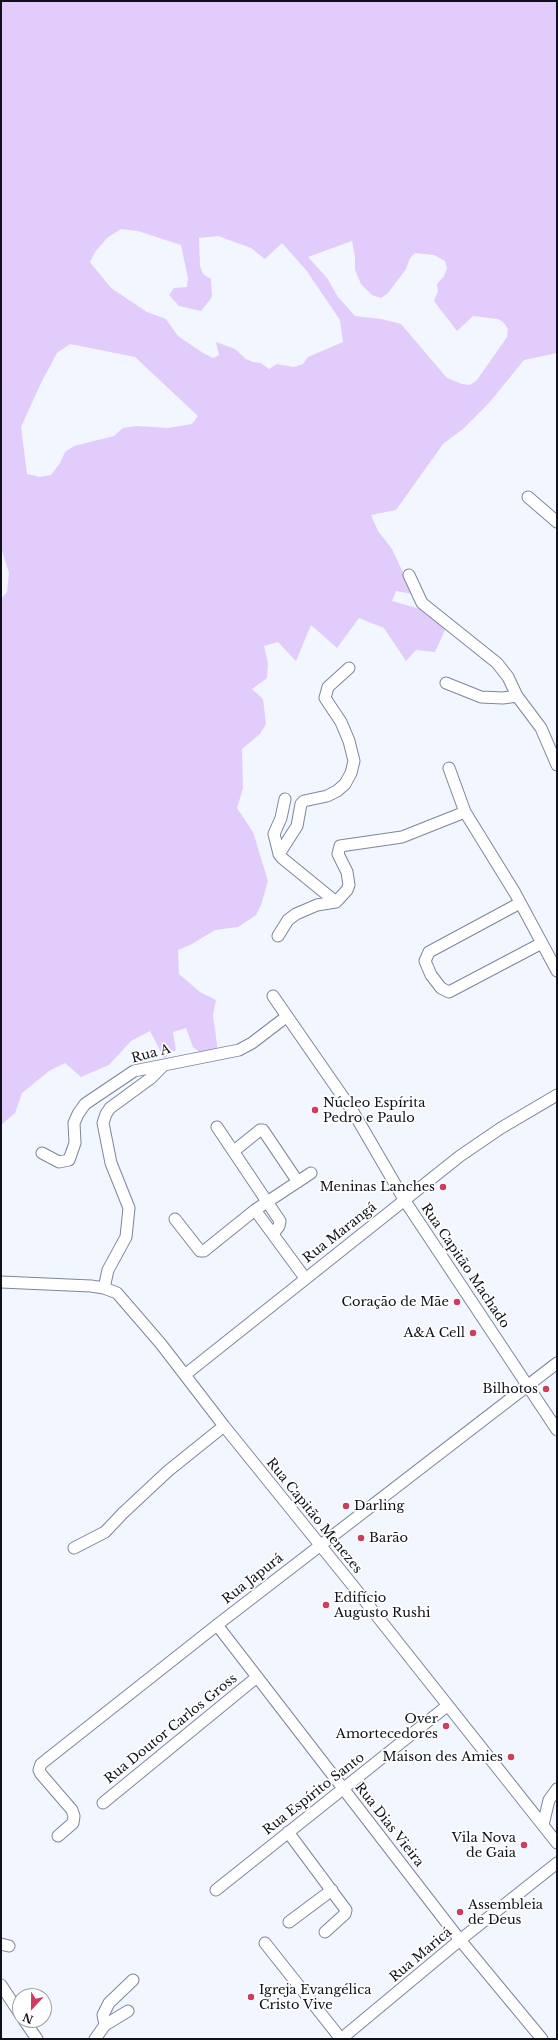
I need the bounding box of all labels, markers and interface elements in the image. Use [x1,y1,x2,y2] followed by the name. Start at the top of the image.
[130,1041,172,1067] street label: Rua A
[323,1095,425,1126] place label: Núcleo Espírita Pedro e Paulo
[310,1105,320,1115] marker: Núcleo Espírita Pedro e Paulo
[320,1179,435,1195] place label: Meninas Lanches
[438,1182,448,1192] marker: Meninas Lanches
[300,1200,380,1266] street label: Rua Marangá
[417,1201,513,1331] street label: Rua Capitão Machado
[341,1294,449,1310] place label: Coração de Mãe
[452,1297,462,1307] marker: Coração de Mãe
[403,1325,465,1341] place label: A&A Cell
[468,1328,478,1338] marker: A&A Cell
[483,1381,538,1397] place label: Bilhotos
[541,1384,551,1394] marker: Bilhotos
[263,1455,365,1577] street label: Rua Capitão Menezes
[354,1498,404,1514] place label: Darling
[341,1501,351,1511] marker: Darling
[369,1530,408,1546] place label: Barão
[356,1533,366,1543] marker: Barão
[220,1550,286,1608] street label: Rua Japurá
[334,1590,430,1621] place label: Edifício Augusto Rushi
[321,1600,331,1610] marker: Edifício Augusto Rushi
[102,1671,240,1787] street label: Rua Doutor Carlos Gross
[336,1711,438,1742] place label: Over Amortecedores
[441,1721,451,1731] marker: Over Amortecedores
[382,1749,503,1765] place label: Maison des Amies
[260,1750,368,1838] street label: Rua Espírito Santo
[506,1752,516,1762] marker: Maison des Amies
[351,1780,427,1870] street label: Rua Dias Vieira
[452,1830,516,1861] place label: Vila Nova de Gaia
[519,1840,529,1850] marker: Vila Nova de Gaia
[468,1897,543,1928] place label: Assembleia de Deus
[455,1907,465,1917] marker: Assembleia de Deus
[387,1925,455,1985] street label: Rua Maricá
[259,1982,371,2013] place label: Igreja Evangélica Cristo Vive
[12,1988,52,2028] north arrow
[246,1992,256,2002] marker: Igreja Evangélica Cristo Vive
[20,2010,35,2027] text: N

